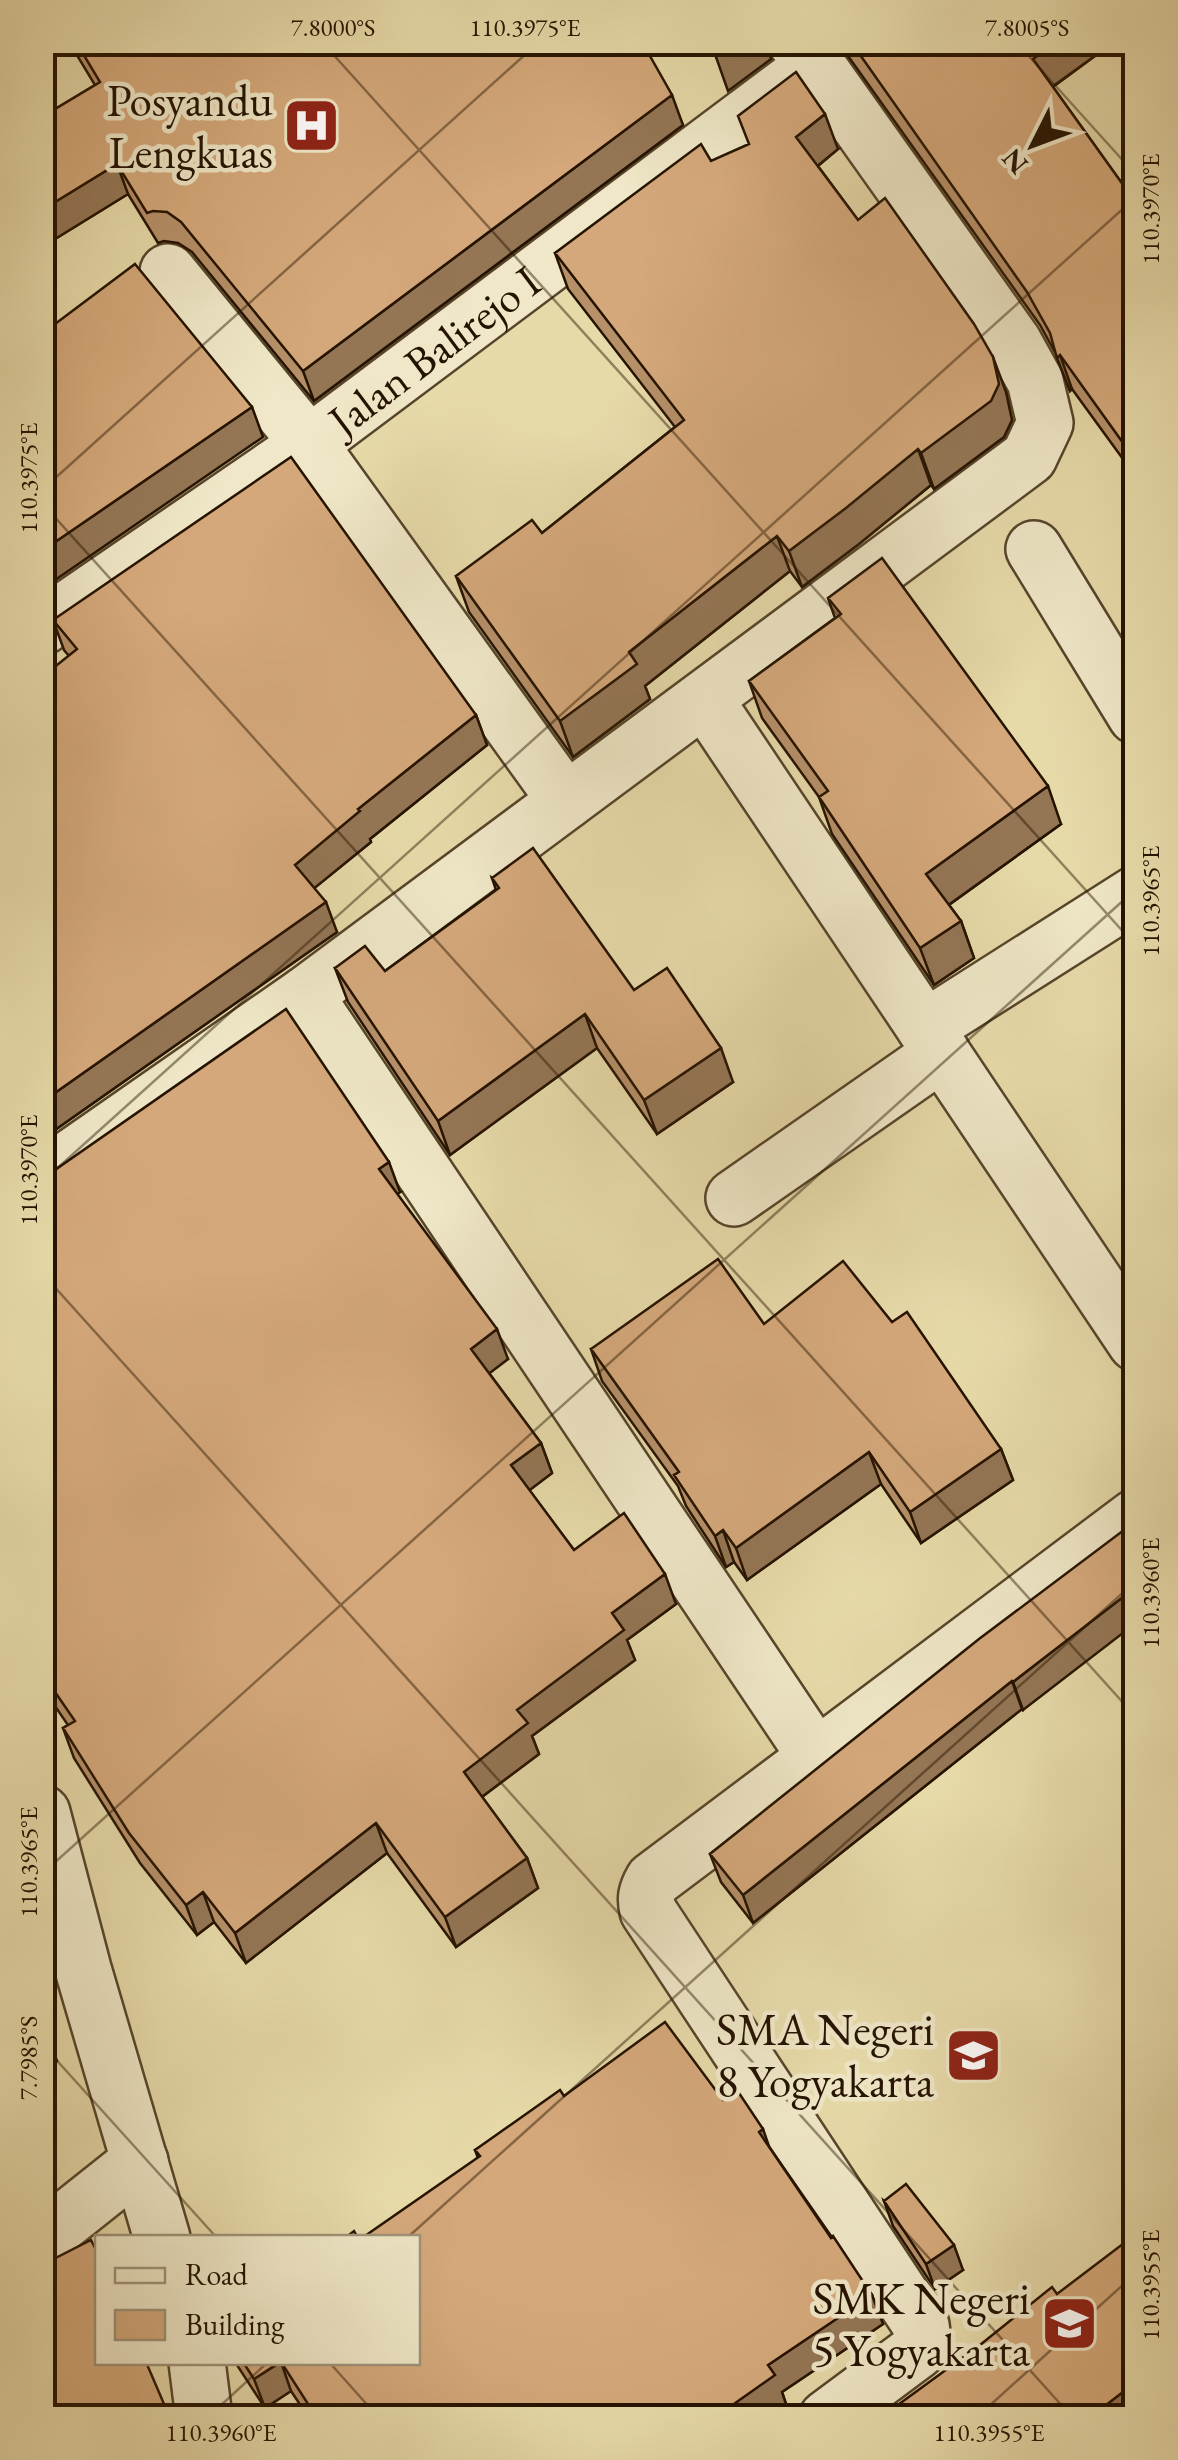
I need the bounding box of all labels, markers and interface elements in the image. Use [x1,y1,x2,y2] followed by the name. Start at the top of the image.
[291,11,375,43] text: 7.8000°S
[469,11,581,43] text: 110.3975°E
[985,11,1069,43] text: 7.8005°S
[107,71,273,181] place label: Posyandu Lengkuas
[983,95,1083,195] north arrow
[282,96,342,156] hospital icon: Posyandu Lengkuas
[993,141,1035,182] text: N
[1134,153,1166,265] text: 110.3970°E
[313,252,552,451] street label: Jalan Balirejo I
[12,422,44,534] text: 110.3975°E
[1134,845,1166,957] text: 110.3965°E
[12,1114,44,1226] text: 110.3970°E
[1134,1537,1166,1649] text: 110.3960°E
[12,1806,44,1918] text: 110.3965°E
[716,2000,934,2110] place label: SMA Negeri 8 Yogyakarta
[12,2016,44,2100] text: 7.7985°S
[943,2025,1003,2085] school or university icon: SMA Negeri 8 Yogyakarta
[1134,2229,1166,2341] text: 110.3955°E
[95,2235,420,2365] legend
[185,2255,249,2294] text: Road
[813,2269,1030,2379] place label: SMK Negeri 5 Yogyakarta
[1039,2294,1099,2354] school or university icon: SMK Negeri 5 Yogyakarta
[185,2305,285,2344] text: Building
[165,2416,277,2448] text: 110.3960°E
[933,2416,1045,2448] text: 110.3955°E

